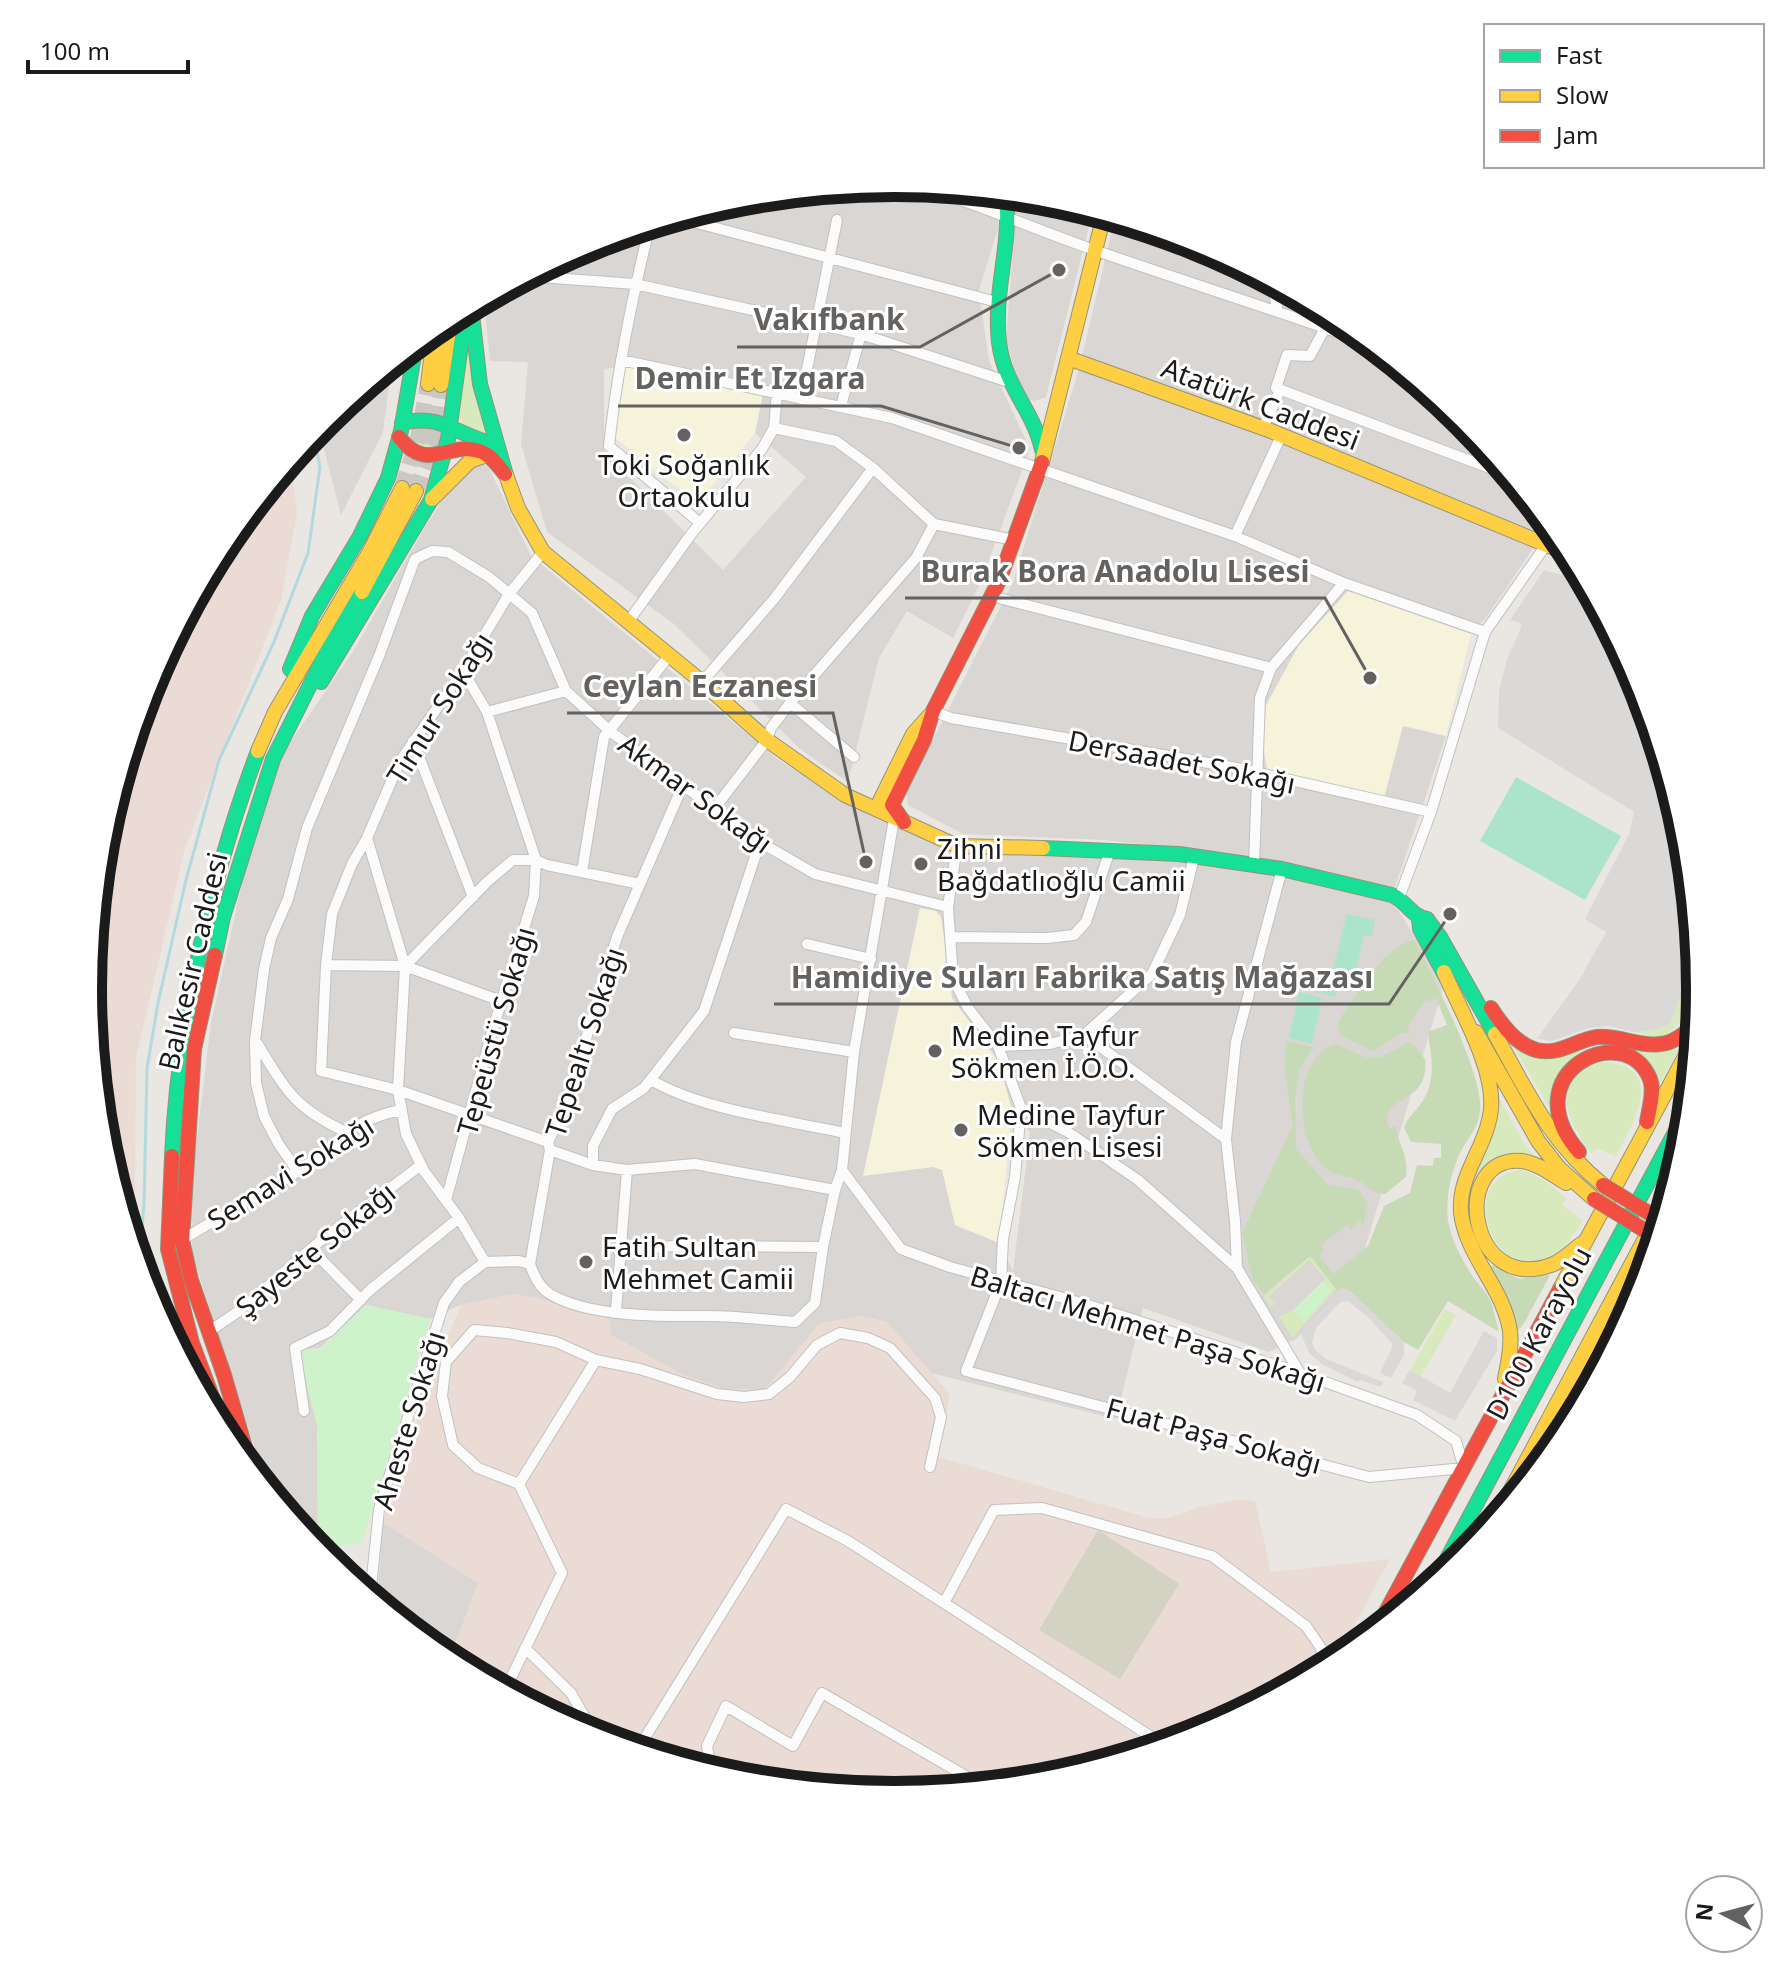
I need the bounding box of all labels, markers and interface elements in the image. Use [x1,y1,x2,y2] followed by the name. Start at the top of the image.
[28,24,188,74] scale bar
[1484,24,1764,168] legend
[40,34,110,67] text: 100 m
[1556,38,1602,71] text: Fast
[1556,78,1608,111] text: Slow
[1554,118,1598,151] text: Jam
[737,293,920,347] callout: Vakıfbank
[753,298,905,339] text: Vakıfbank
[1157,348,1365,458] street label: Atatürk Caddesi
[618,352,881,406] callout: Demir Et Izgara
[634,357,866,398] text: Demir Et Izgara
[675,426,693,444] marker: Toki Soğanlık Ortaokulu
[598,445,770,515] place label: Toki Soğanlık Ortaokulu
[905,544,1325,598] callout: Burak Bora Anadolu Lisesi
[921,550,1309,591] text: Burak Bora Anadolu Lisesi
[377,625,501,791] street label: Timur Sokağı
[567,659,833,713] callout: Ceylan Eczanesi
[583,665,817,706] text: Ceylan Eczanesi
[1065,720,1299,802] street label: Dersaadet Sokağı
[612,724,780,862] street label: Akmar Sokağı
[937,829,1186,899] place label: Zihni Bağdatlıoğlu Camii
[148,848,236,1074] street label: Balıkesir Caddesi
[912,855,930,873] marker: Zihni Bağdatlıoğlu Camii
[447,922,543,1140] street label: Tepeüstü Sokağı
[535,942,633,1142] street label: Tepealtı Sokağı
[774,950,1389,1004] callout: Hamidiye Suları Fabrika Satış Mağazası
[791,956,1373,997] text: Hamidiye Suları Fabrika Satış Mağazası
[951,1016,1139,1086] place label: Medine Tayfur Sökmen İ.Ö.O.
[926,1042,944,1060] marker: Medine Tayfur Sökmen İ.Ö.O.
[977,1095,1165,1165] place label: Medine Tayfur Sökmen Lisesi
[200,1106,380,1238] street label: Semavi Sokağı
[952,1121,970,1139] marker: Medine Tayfur Sökmen Lisesi
[227,1173,403,1325] street label: Şayeste Sokağı
[602,1227,794,1297] place label: Fatih Sultan Mehmet Camii
[1476,1240,1600,1426] street label: D100 Karayolu
[577,1253,595,1271] marker: Fatih Sultan Mehmet Camii
[966,1256,1330,1400] street label: Baltacı Mehmet Paşa Sokağı
[363,1326,453,1514] street label: Aheste Sokağı
[1102,1388,1326,1482] street label: Fuat Paşa Sokağı
[1684,1874,1764,1954] north arrow
[1687,1901,1719,1922] text: N

